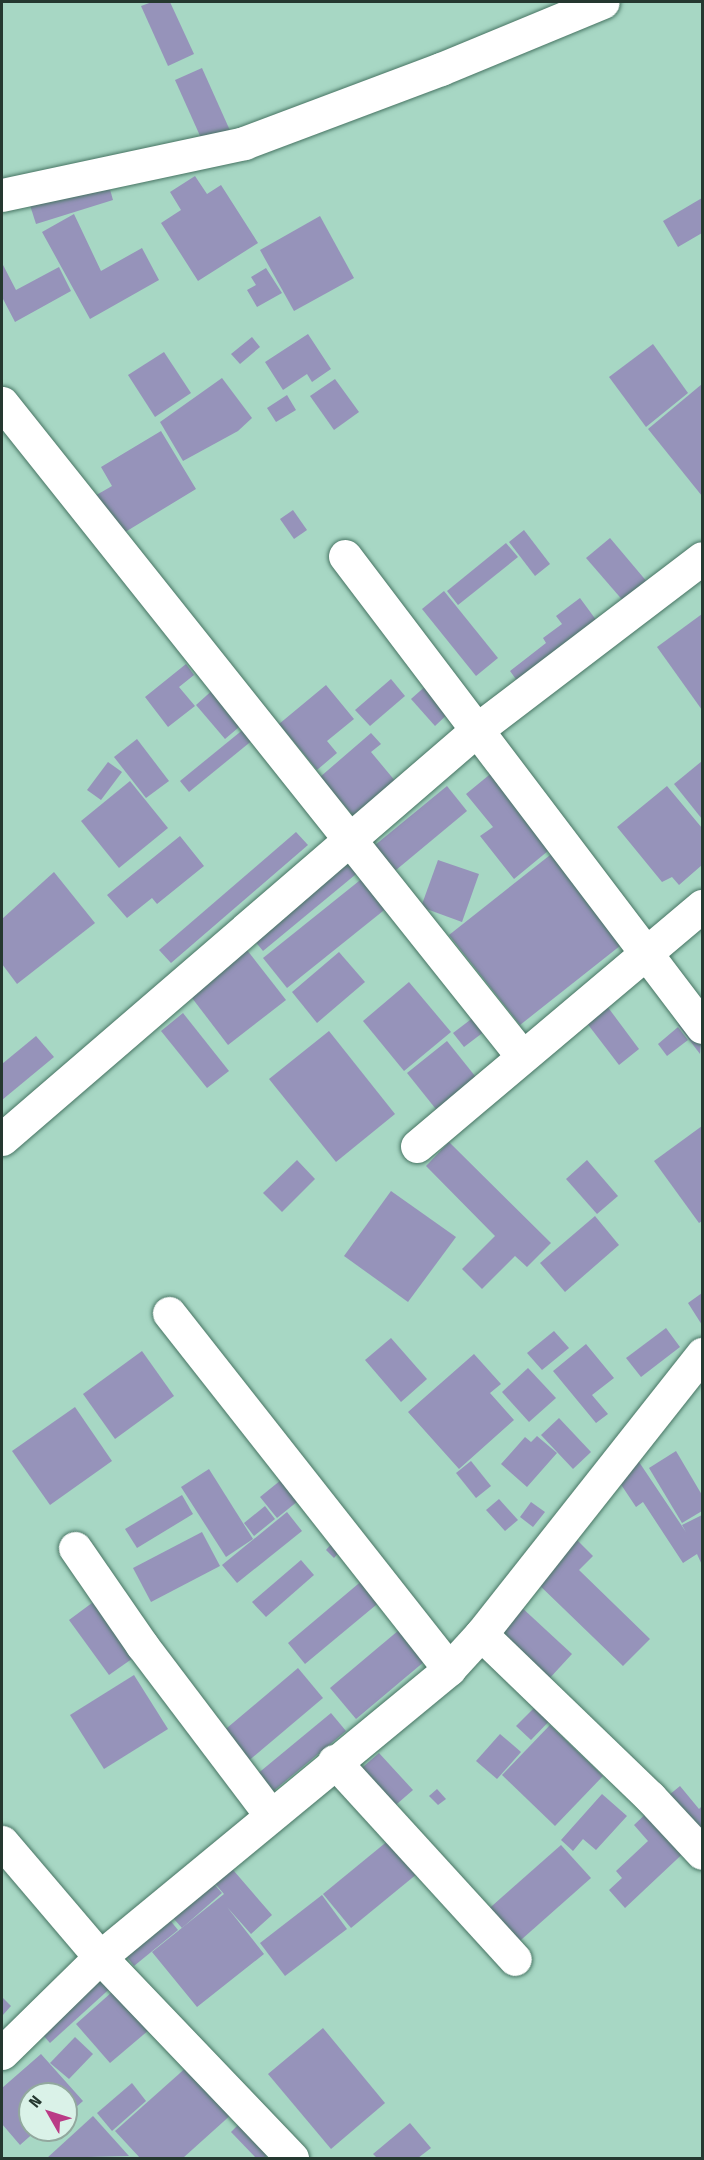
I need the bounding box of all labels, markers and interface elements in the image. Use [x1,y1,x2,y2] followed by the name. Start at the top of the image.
[18,2082,78,2142] north arrow
[25,2092,46,2111] text: N

